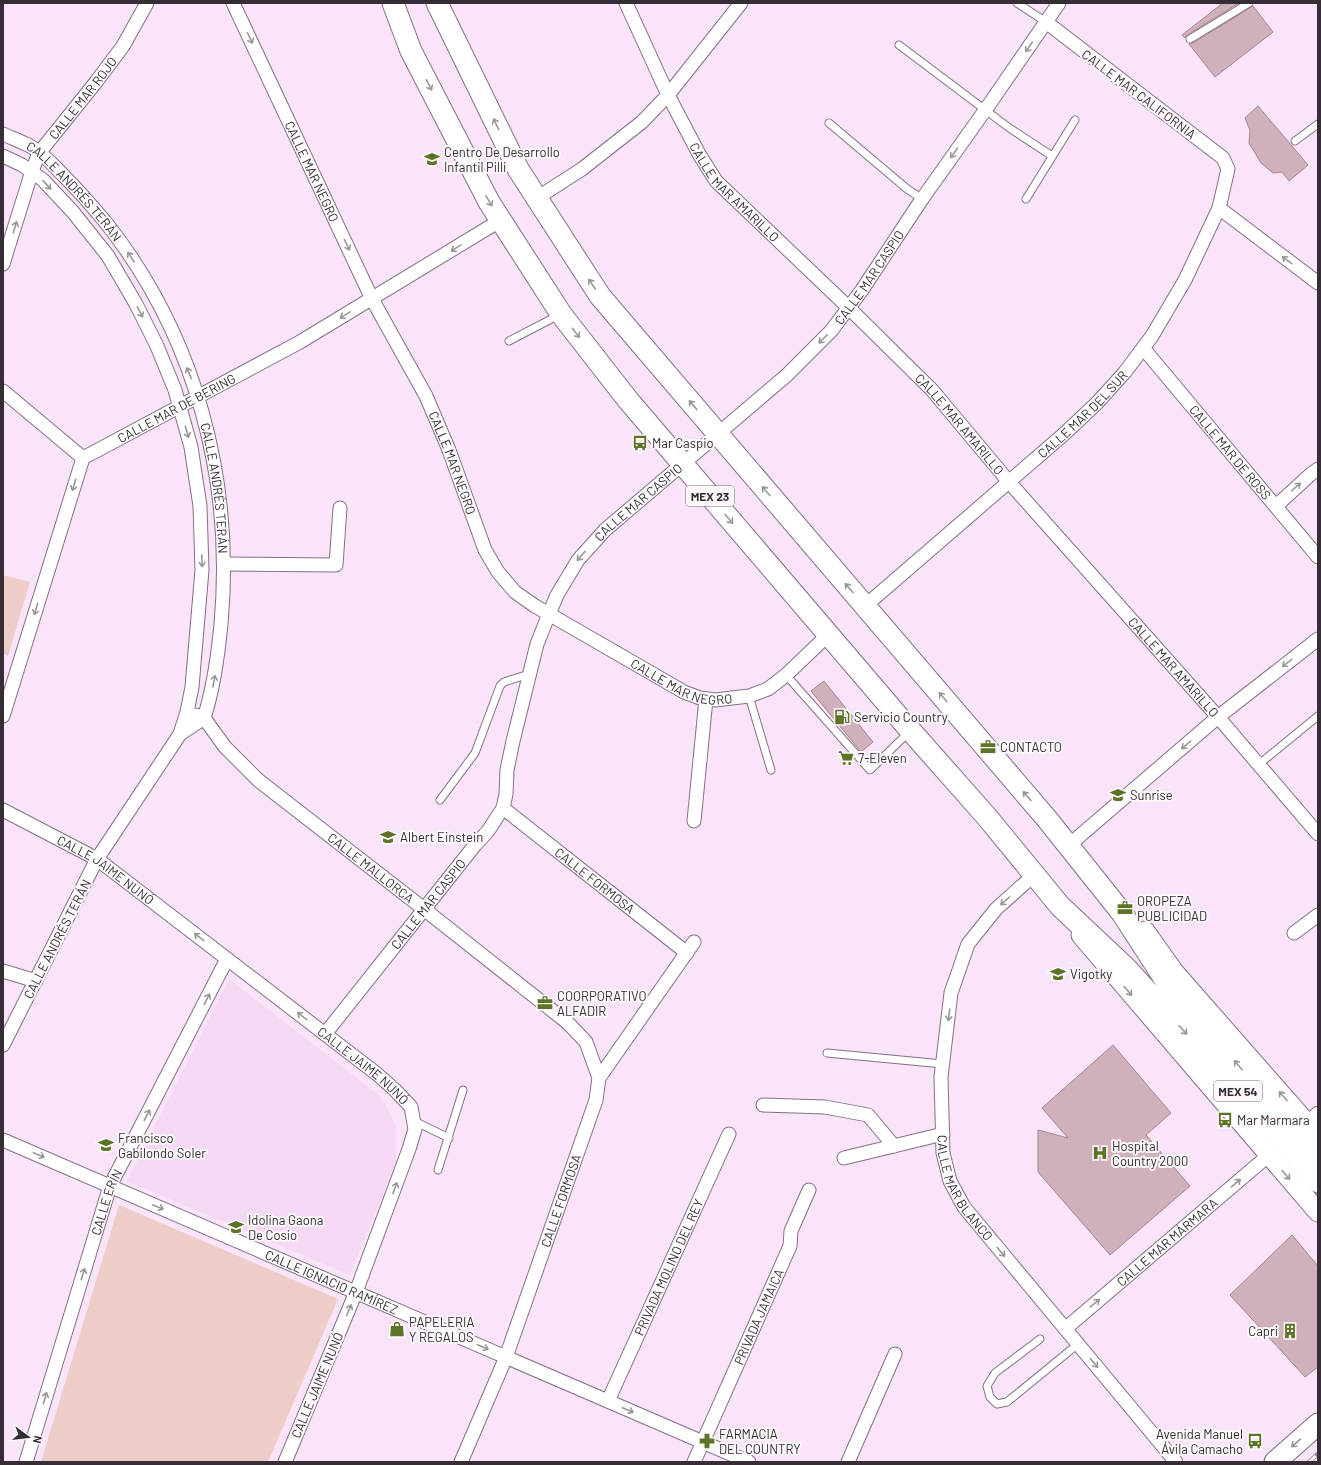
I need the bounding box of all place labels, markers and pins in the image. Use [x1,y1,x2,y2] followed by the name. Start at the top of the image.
[444,144,560,175] place label: Centro De Desarrollo Infantil Pilli
[423,150,441,168] school or university icon: Centro De Desarrollo Infantil Pilli
[631,434,649,452] bus stop icon: Mar Caspio
[652,435,714,451] place label: Mar Caspio
[833,708,851,726] fuel station icon: Servicio Country
[854,709,948,725] place label: Servicio Country
[979,738,997,756] office icon: CONTACTO
[1000,739,1062,755] place label: CONTACTO
[837,749,855,767] supermarket icon: 7-Eleven
[858,750,907,766] place label: 7-Eleven
[1109,786,1127,804] school or university icon: Sunrise
[1130,787,1173,803] place label: Sunrise
[379,828,397,846] school or university icon: Albert Einstein
[400,829,483,845] place label: Albert Einstein
[1137,893,1207,924] place label: OROPEZA PUBLICIDAD
[1116,899,1134,917] office icon: OROPEZA PUBLICIDAD
[1049,965,1067,983] school or university icon: Vigotky
[1070,966,1112,982] place label: Vigotky
[557,988,647,1019] place label: COORPORATIVO ALFADIR
[536,994,554,1012] office icon: COORPORATIVO ALFADIR
[1216,1111,1234,1129] bus stop icon: Mar Marmara
[1237,1112,1310,1128] place label: Mar Marmara
[118,1130,206,1161] place label: Francisco Gabilondo Soler
[97,1136,115,1154] school or university icon: Francisco Gabilondo Soler
[1112,1138,1188,1169] place label: Hospital Country 2000
[1091,1144,1109,1162] hospital icon: Hospital Country 2000
[248,1212,323,1243] place label: Idolina Gaona De Cosio
[227,1218,245,1236] school or university icon: Idolina Gaona De Cosio
[409,1314,474,1345] place label: PAPELERIA Y REGALOS
[388,1320,406,1338] shop icon: PAPELERIA Y REGALOS
[1281,1322,1299,1340] building icon: Capri
[1248,1323,1278,1339] place label: Capri
[719,1426,801,1457] place label: FARMACIA DEL COUNTRY
[1156,1426,1243,1457] place label: Avenida Manuel Ávila Camacho
[698,1432,716,1450] pharmacy icon: FARMACIA DEL COUNTRY
[1246,1432,1264,1450] bus stop icon: Avenida Manuel Ávila Camacho

